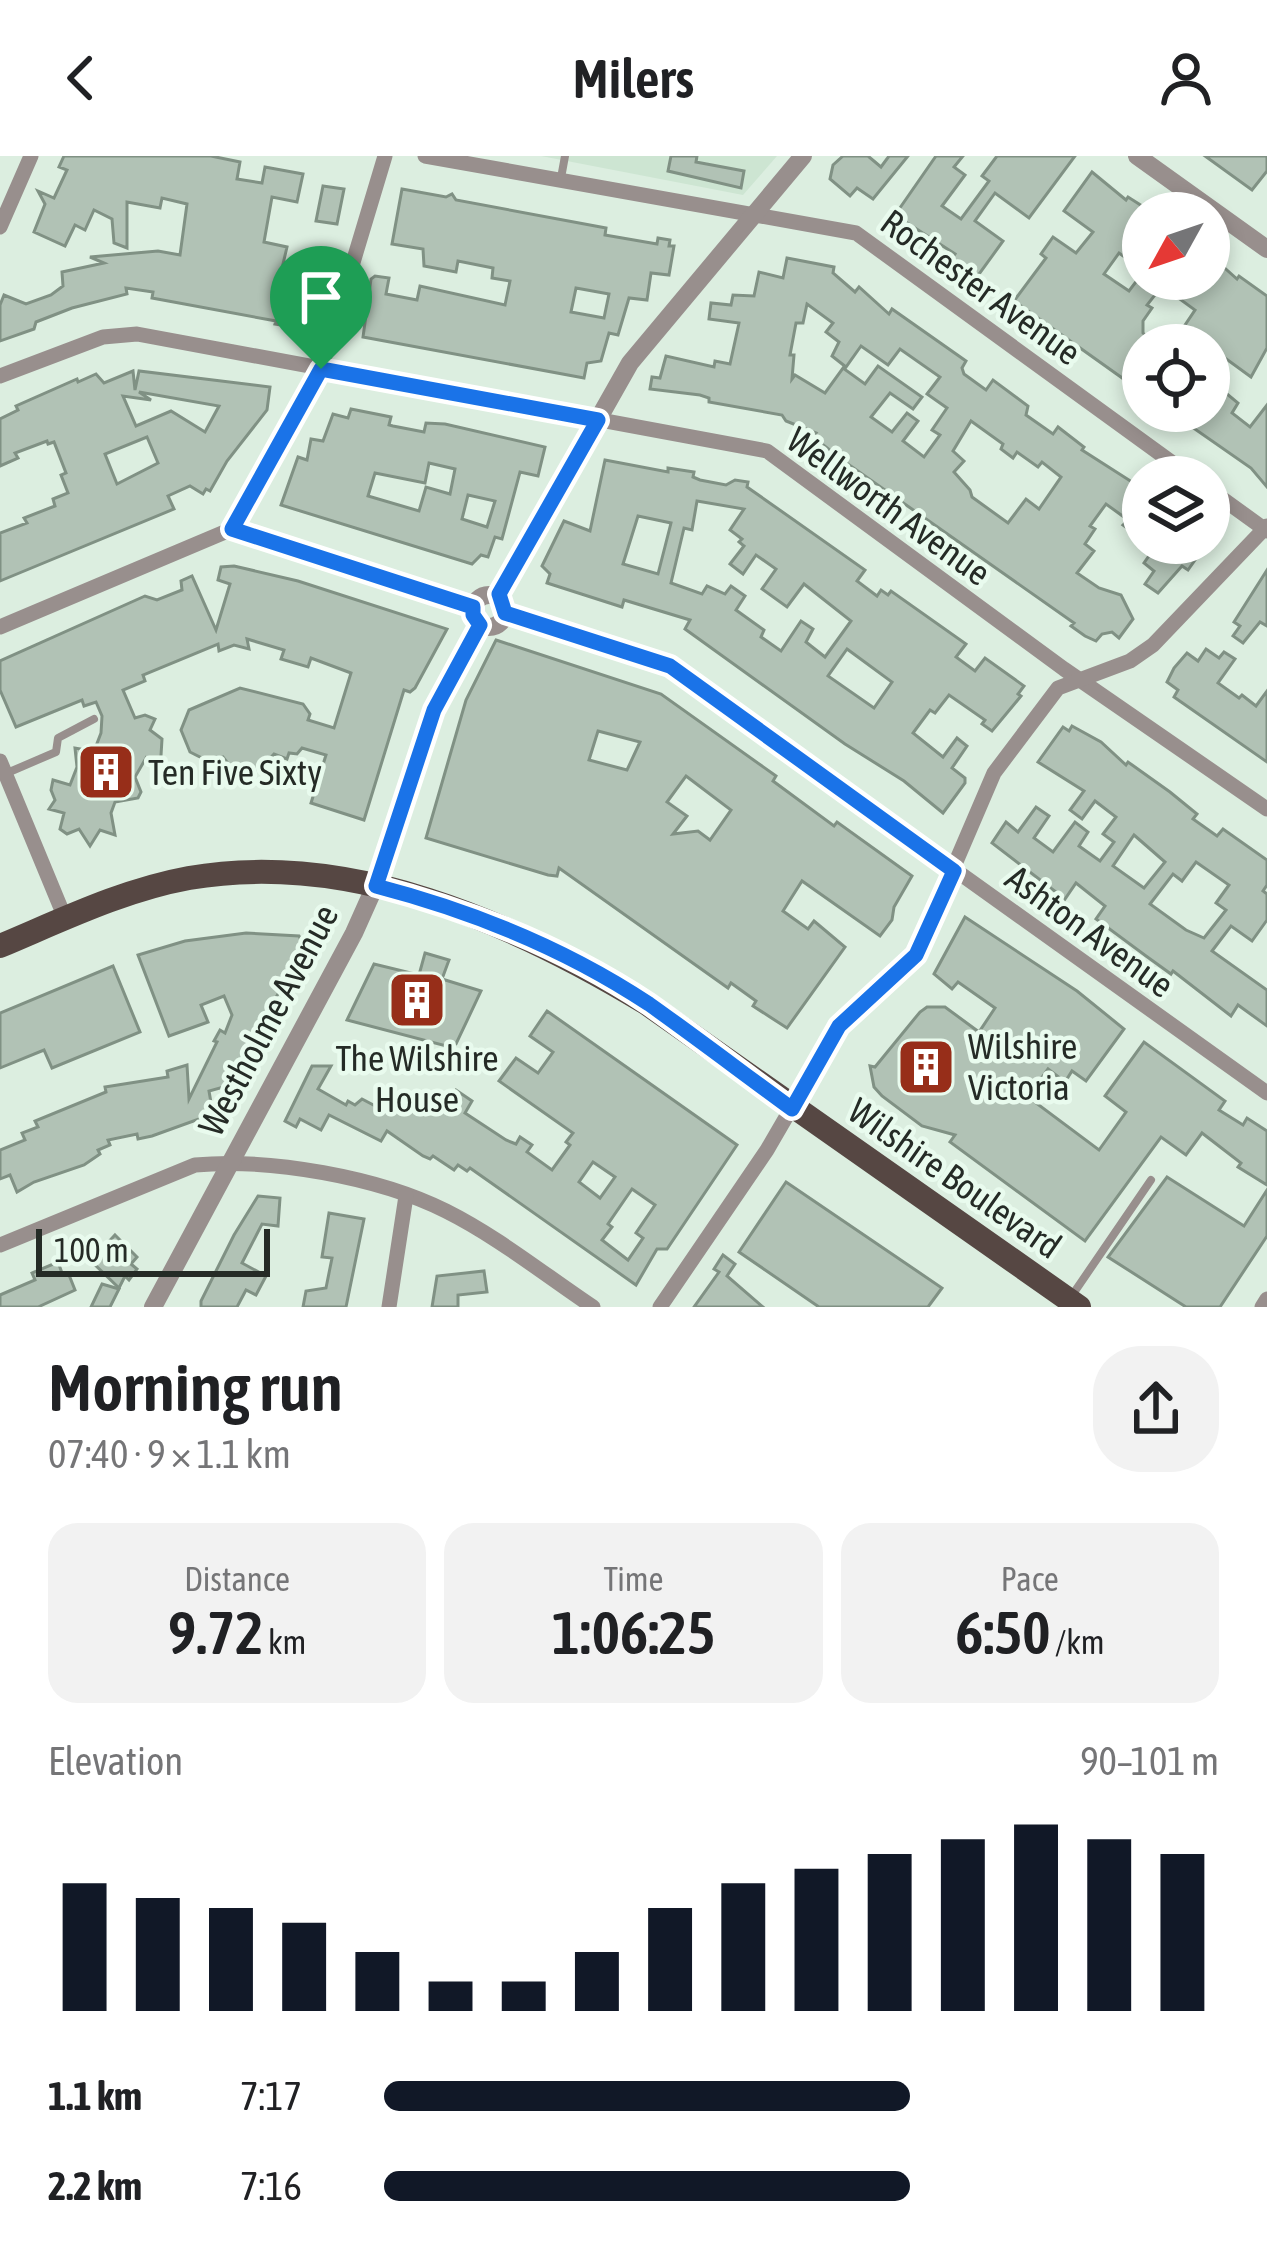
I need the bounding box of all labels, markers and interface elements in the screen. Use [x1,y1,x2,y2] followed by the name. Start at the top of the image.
[48,45,114,111] icon: back
[1153,45,1219,111] icon: person
[573,48,694,109] text: Milers
[1122,192,1230,300] north arrow
[1122,192,1230,564] map controls
[873,201,1089,373] street label: Rochester Avenue
[270,246,372,369] pin
[288,264,354,330] icon: arrive
[1122,324,1230,432] button: locate
[779,418,999,594] street label: Wellworth Avenue
[1122,456,1230,564] button: layers
[75,741,137,803] building icon: Ten Five Sixty
[148,751,322,793] place label: Ten Five Sixty
[998,856,1182,1006] street label: Ashton Avenue
[190,897,346,1143] street label: Westholme Avenue
[386,969,448,1031] building icon: The Wilshire House
[968,1025,1077,1108] place label: Wilshire Victoria
[895,1036,957,1098] building icon: Wilshire Victoria
[335,1037,499,1120] place label: The Wilshire House
[841,1089,1069,1267] street label: Wilshire Boulevard
[36,1223,270,1276] scale bar
[54,1231,129,1269] text: 100 m
[1093,1346,1219,1472] button: share
[48,1349,343,1425] text: Morning run
[48,1432,291,1476] text: 07:40 · 9 × 1.1 km
[184,1560,290,1598] text: Distance
[603,1560,664,1598] text: Time
[1001,1560,1059,1598] text: Pace
[168,1598,263,1667] text: 9.72
[552,1598,715,1667] text: 1:06:25
[955,1598,1050,1667] text: 6:50
[263,1623,306,1661] text: km
[1050,1623,1104,1661] text: /km
[48,1739,183,1783] text: Elevation
[1080,1739,1219,1783] text: 90–101 m
[48,2074,142,2118] text: 1.1 km
[240,2074,302,2118] text: 7:17
[48,2164,142,2208] text: 2.2 km
[240,2164,302,2208] text: 7:16

